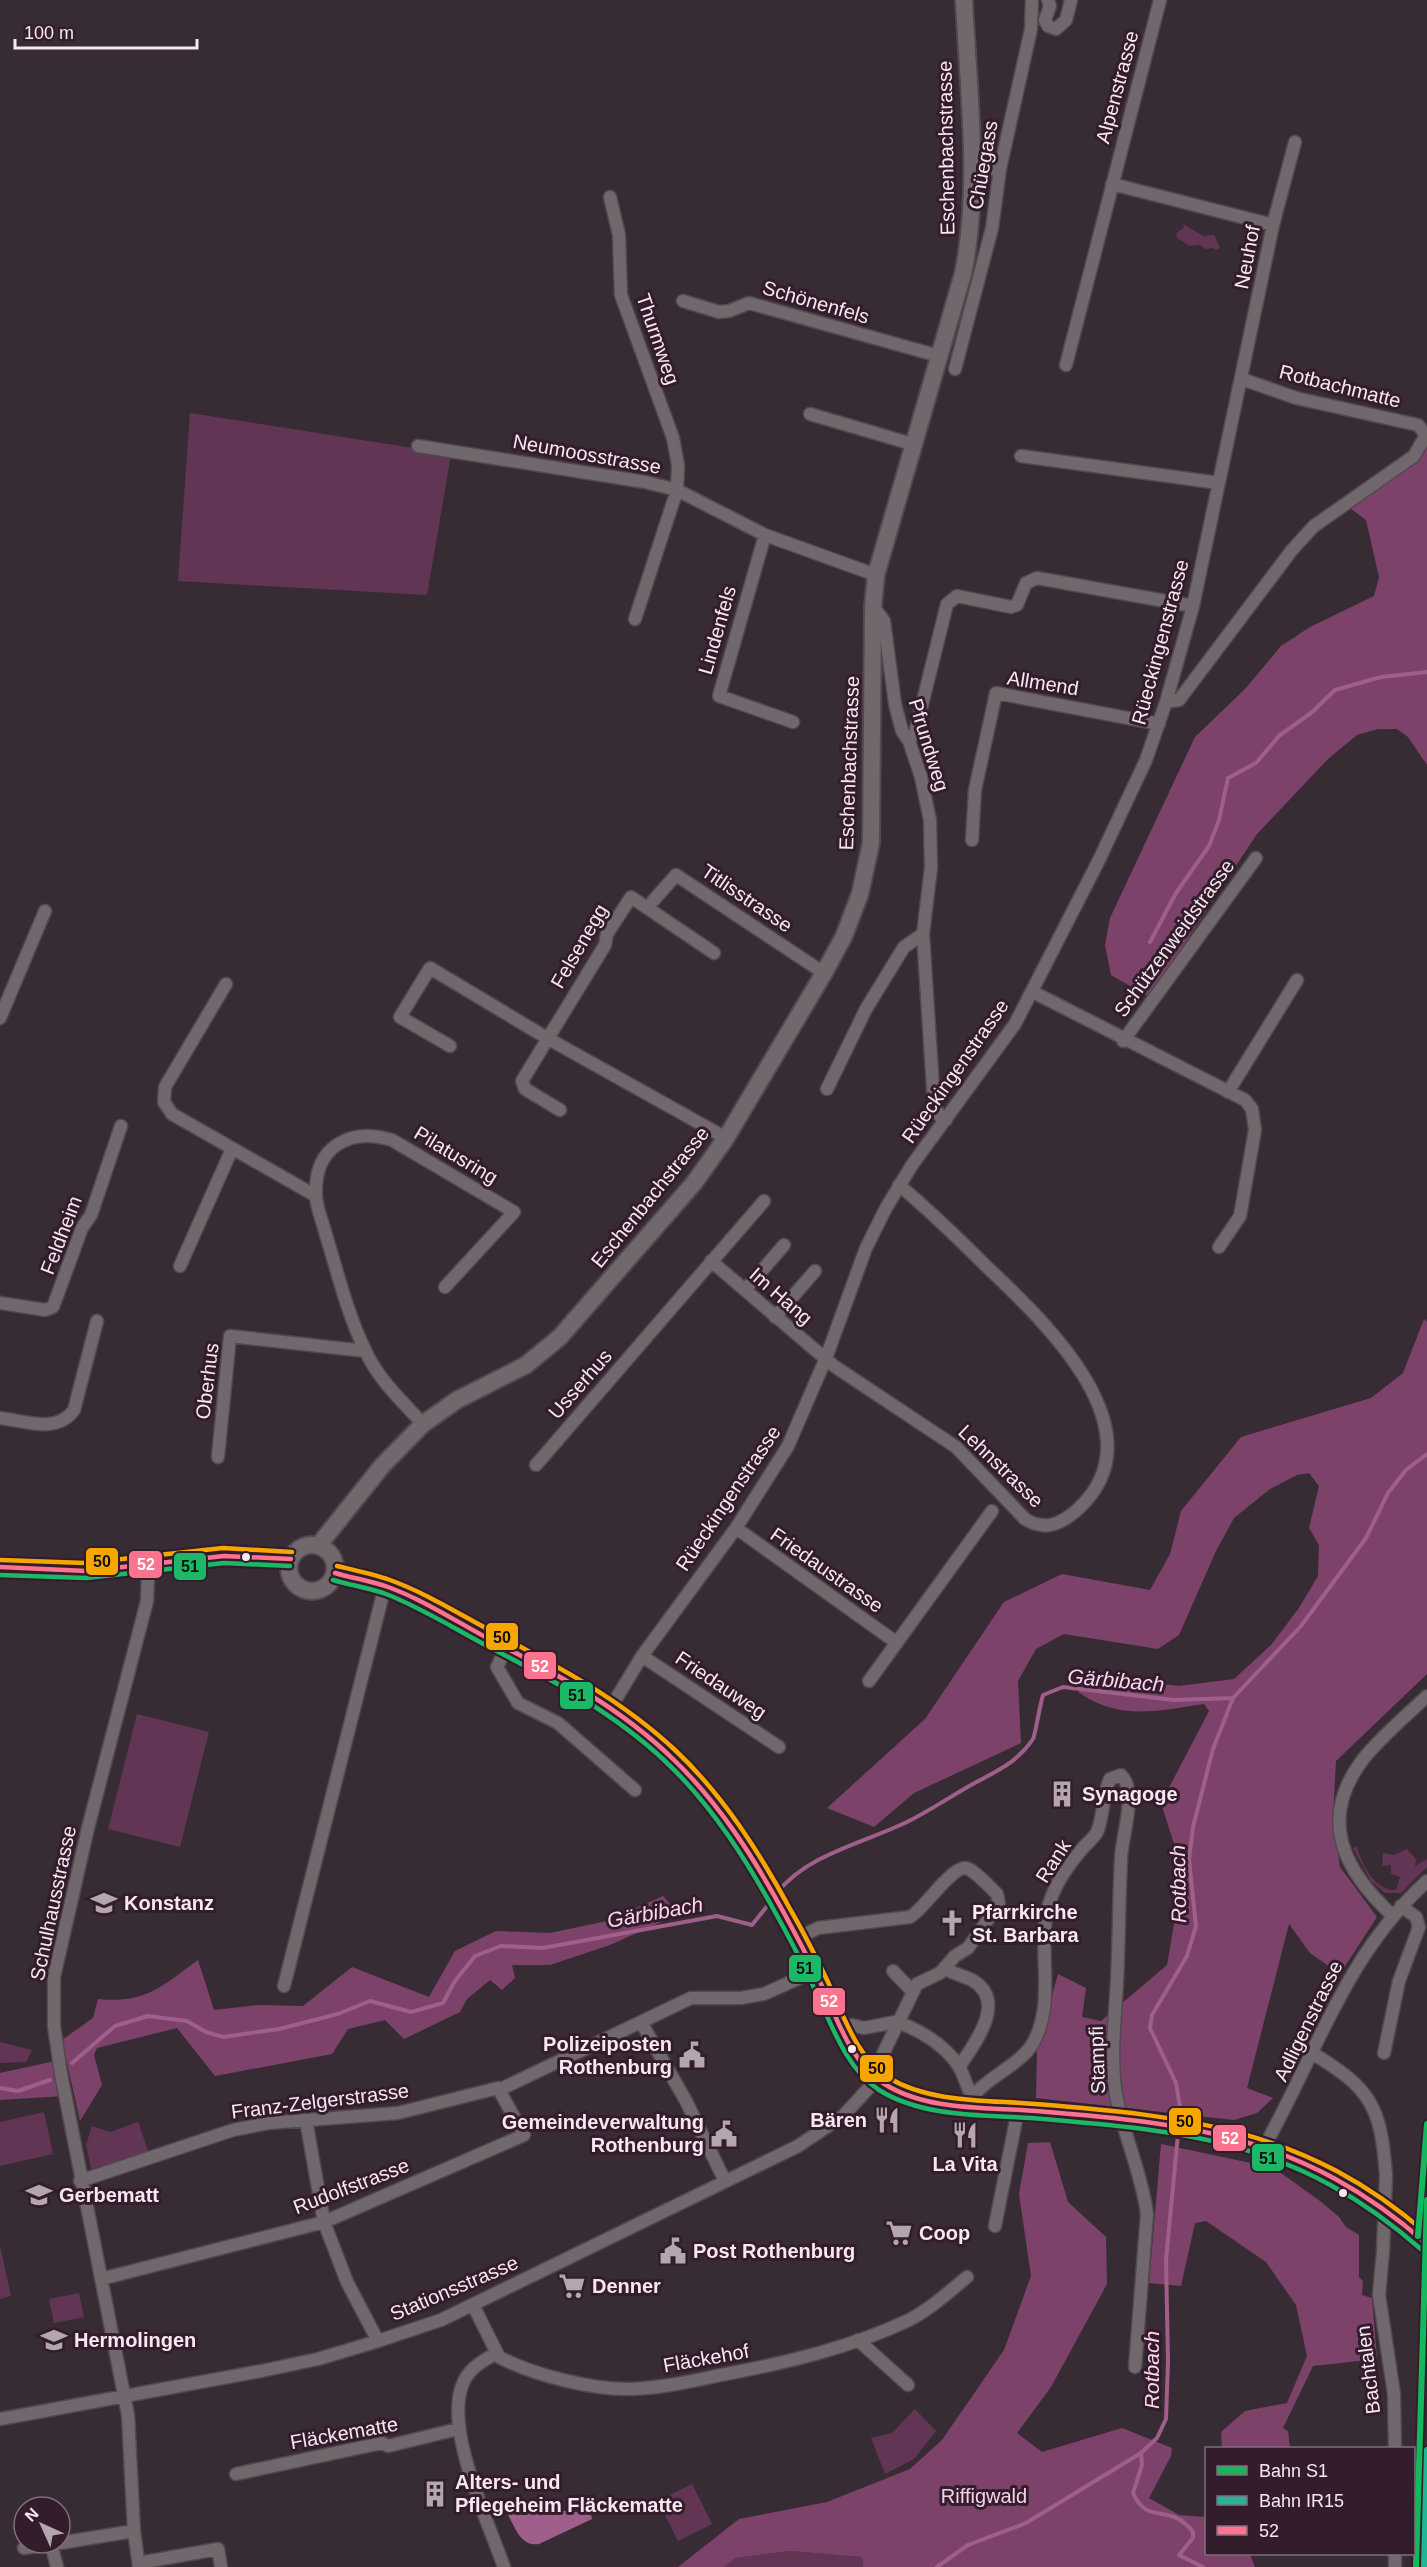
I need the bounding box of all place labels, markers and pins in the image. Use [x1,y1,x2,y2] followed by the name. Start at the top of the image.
[240,1551,252,1563] unlabelled marker
[1047,1779,1077,1809] building icon: Synagoge
[1082,1783,1178,1805] place label: Synagoge
[89,1888,119,1918] school or university icon: Konstanz
[124,1892,214,1914] place label: Konstanz
[972,1901,1080,1946] place label: Pfarrkirche St. Barbara
[937,1908,967,1938] church icon: Pfarrkirche St. Barbara
[543,2033,672,2078] place label: Polizeiposten Rothenburg
[677,2040,707,2070] public building icon: Polizeiposten Rothenburg
[846,2043,858,2055] unlabelled marker
[872,2105,902,2135] restaurant icon: Bären
[810,2109,867,2131] place label: Bären
[502,2111,704,2156] place label: Gemeindeverwaltung Rothenburg
[709,2119,739,2149] public building icon: Gemeindeverwaltung Rothenburg
[950,2120,980,2150] restaurant icon: La Vita
[932,2153,998,2175] place label: La Vita
[24,2180,54,2210] school or university icon: Gerbematt
[59,2184,159,2206] place label: Gerbematt
[1337,2187,1349,2199] unlabelled marker
[884,2218,914,2248] supermarket icon: Coop
[919,2222,970,2244] place label: Coop
[658,2236,688,2266] public building icon: Post Rothenburg
[693,2240,855,2262] place label: Post Rothenburg
[557,2271,587,2301] supermarket icon: Denner
[592,2275,661,2297] place label: Denner
[39,2325,69,2355] school or university icon: Hermolingen
[74,2329,196,2351] place label: Hermolingen
[455,2471,683,2516] place label: Alters- und Pflegeheim Fläckematte
[420,2479,450,2509] building icon: Alters- und Pflegeheim Fläckematte

